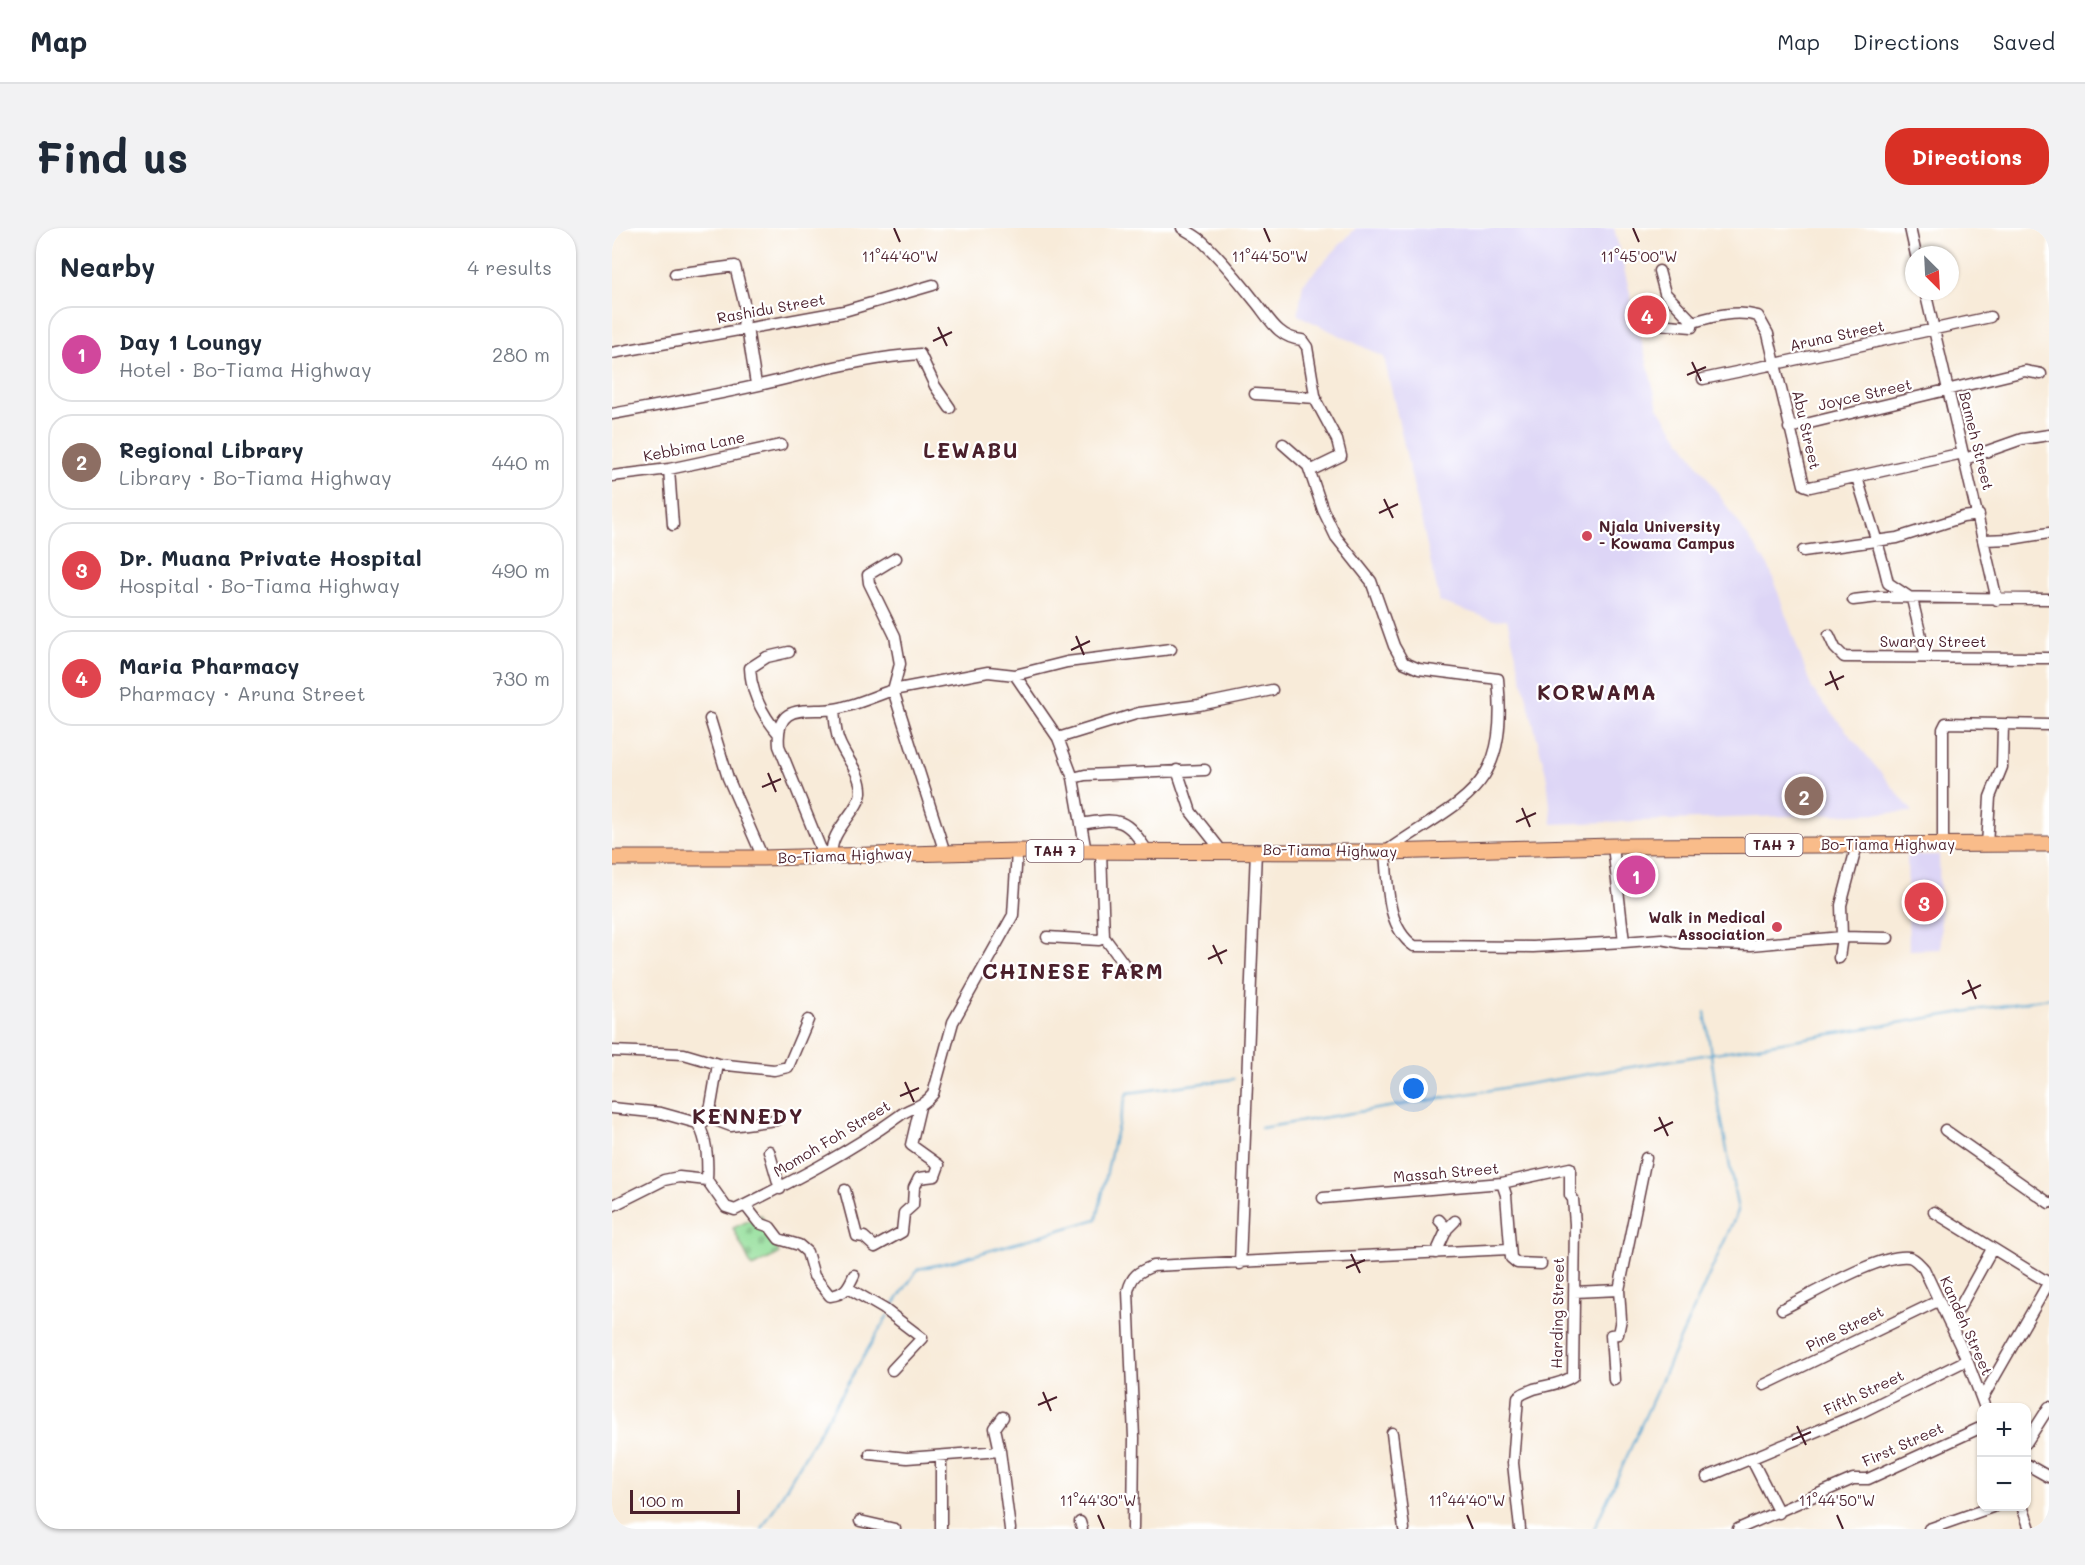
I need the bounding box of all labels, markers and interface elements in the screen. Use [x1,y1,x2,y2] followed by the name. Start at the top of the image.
[30,23,87,59] text: Map
[1777,28,1820,55] text: Map
[1853,28,1960,55] text: Directions
[1993,28,2055,55] text: Saved
[1885,128,2049,185] button: Directions
[36,129,188,184] text: Find us
[862,246,938,266] text: 11°44'40"W
[1232,246,1308,266] text: 11°44'50"W
[1600,246,1678,266] text: 11°45'00"W
[1905,246,1959,300] north arrow
[60,250,155,284] text: Nearby
[467,254,552,280] text: 4 results
[715,289,827,327] street label: Rashidu Street
[1628,292,1666,338] pin: 4
[1788,315,1886,355] street label: Aruna Street
[119,327,262,356] text: Day 1 Loungy
[77,341,86,367] text: 1
[492,341,550,367] text: 280 m
[119,356,372,382] text: Hotel · Bo-Tiama Highway
[1816,374,1914,415] street label: Joyce Street
[1788,388,1826,471] street label: Abu Street
[1955,389,1999,492] street label: Bameh Street
[641,426,746,466] street label: Kebbima Lane
[119,435,304,464] text: Regional Library
[923,436,1019,463] district label: LEWABU
[76,449,87,475] text: 2
[492,449,550,475] text: 440 m
[119,464,392,490] text: Library · Bo-Tiama Highway
[1599,516,1735,553] place label: Njala University - Kowama Campus
[1580,529,1594,543] marker: Njala University - Kowama Campus
[119,543,422,572] text: Dr. Muana Private Hospital
[76,557,88,583] text: 3
[492,557,550,583] text: 490 m
[119,572,400,598] text: Hospital · Bo-Tiama Highway
[1880,631,1986,651] street label: Swaray Street
[119,651,299,680] text: Maria Pharmacy
[75,665,88,691] text: 4
[492,665,550,691] text: 730 m
[1537,678,1657,705] district label: KORWAMA
[119,680,366,706] text: Pharmacy · Aruna Street
[1784,774,1824,818] pin: 2
[1746,834,1802,856] road number: TAH 7
[1821,834,1955,854] street label: Bo-Tiama Highway
[1263,839,1397,861] street label: Bo-Tiama Highway
[1026,840,1084,862] road number: TAH 7
[778,843,913,867] street label: Bo-Tiama Highway
[1616,852,1656,898] pin: 1
[1904,880,1944,924] pin: 3
[1649,907,1765,944] place label: Walk in Medical Association
[1770,920,1784,934] marker: Walk in Medical Association
[982,957,1164,984] district label: CHINESE FARM
[1399,1074,1428,1103] your location
[769,1095,894,1181] street label: Momoh Foh Street
[692,1102,804,1129] district label: KENNEDY
[1392,1157,1500,1187] street label: Massah Street
[1546,1257,1568,1369] street label: Harding Street
[1936,1273,1998,1378] street label: Kandeh Street
[1802,1301,1887,1355] street label: Pine Street
[1820,1365,1907,1419] street label: Fifth Street
[1977,1403,2031,1511] map controls
[1977,1403,2031,1457] button: +
[1859,1417,1946,1471] street label: First Street
[1977,1457,2031,1511] button: −
[630,1487,740,1514] scale bar
[639,1490,684,1511] text: 100 m
[1060,1490,1136,1510] text: 11°44'30"W
[1429,1490,1505,1510] text: 11°44'40"W
[1799,1490,1875,1510] text: 11°44'50"W

